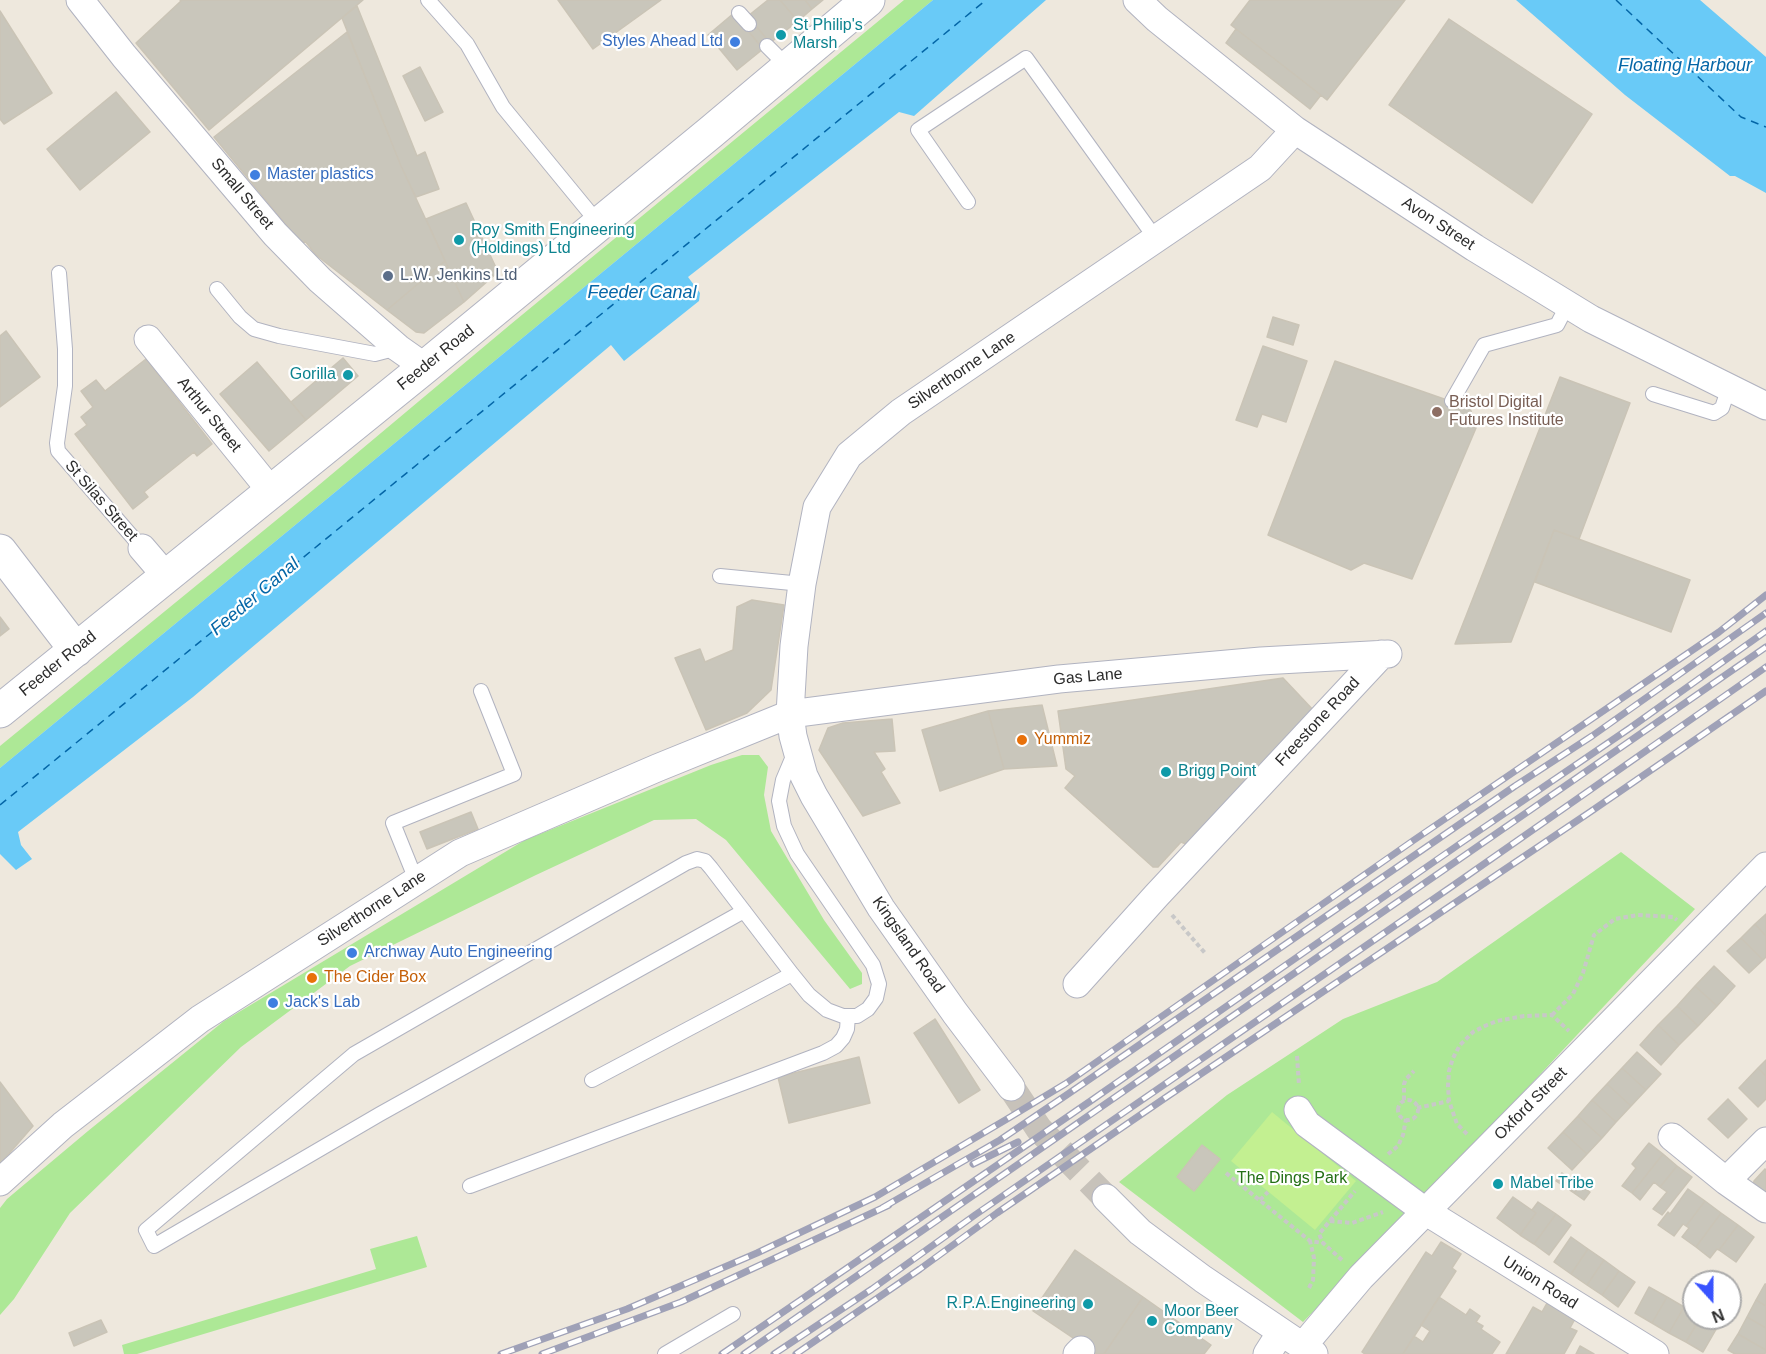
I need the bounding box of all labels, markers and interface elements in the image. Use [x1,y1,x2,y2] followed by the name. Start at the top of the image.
[793,16,863,54] place label: St Philip's Marsh
[774,28,788,42] marker: St Philip's Marsh
[602,32,723,52] place label: Styles Ahead Ltd
[728,35,742,49] marker: Styles Ahead Ltd
[1618,55,1752,77] water label: Floating Harbour
[207,154,277,234] street label: Small Street
[267,165,374,185] place label: Master plastics
[248,168,262,182] marker: Master plastics
[1398,193,1478,255] street label: Avon Street
[471,221,635,259] place label: Roy Smith Engineering (Holdings) Ltd
[452,233,466,247] marker: Roy Smith Engineering (Holdings) Ltd
[400,266,517,286] place label: L.W. Jenkins Ltd
[381,269,395,283] marker: L.W. Jenkins Ltd
[587,282,697,304] water label: Feeder Canal
[394,321,478,395] street label: Feeder Road
[905,328,1019,414] street label: Silverthorne Lane
[290,365,336,385] place label: Gorilla
[341,368,355,382] marker: Gorilla
[173,374,245,456] street label: Arthur Street
[1449,393,1564,431] place label: Bristol Digital Futures Institute
[1430,405,1444,419] marker: Bristol Digital Futures Institute
[61,456,141,546] street label: St Silas Street
[206,554,304,640] water label: Feeder Canal
[16,627,100,701] street label: Feeder Road
[1053,664,1123,690] street label: Gas Lane
[1272,673,1364,771] street label: Freestone Road
[1034,730,1091,750] place label: Yummiz
[1015,733,1029,747] marker: Yummiz
[1178,762,1256,782] place label: Brigg Point
[1159,765,1173,779] marker: Brigg Point
[314,867,430,951] street label: Silverthorne Lane
[868,893,948,997] street label: Kingsland Road
[364,943,553,963] place label: Archway Auto Engineering
[345,946,359,960] marker: Archway Auto Engineering
[324,968,426,988] place label: The Cider Box
[305,971,319,985] marker: The Cider Box
[285,993,360,1013] place label: Jack's Lab
[266,996,280,1010] marker: Jack's Lab
[1491,1064,1571,1144] street label: Oxford Street
[1237,1169,1347,1189] park label: The Dings Park
[1510,1174,1594,1194] place label: Mabel Tribe
[1491,1177,1505,1191] marker: Mabel Tribe
[1499,1252,1581,1314] street label: Union Road
[1682,1270,1742,1330] north arrow
[946,1294,1076,1314] place label: R.P.A.Engineering
[1081,1297,1095,1311] marker: R.P.A.Engineering
[1164,1302,1239,1340] place label: Moor Beer Company
[1709,1305,1726,1325] text: N
[1145,1314,1159,1328] marker: Moor Beer Company

